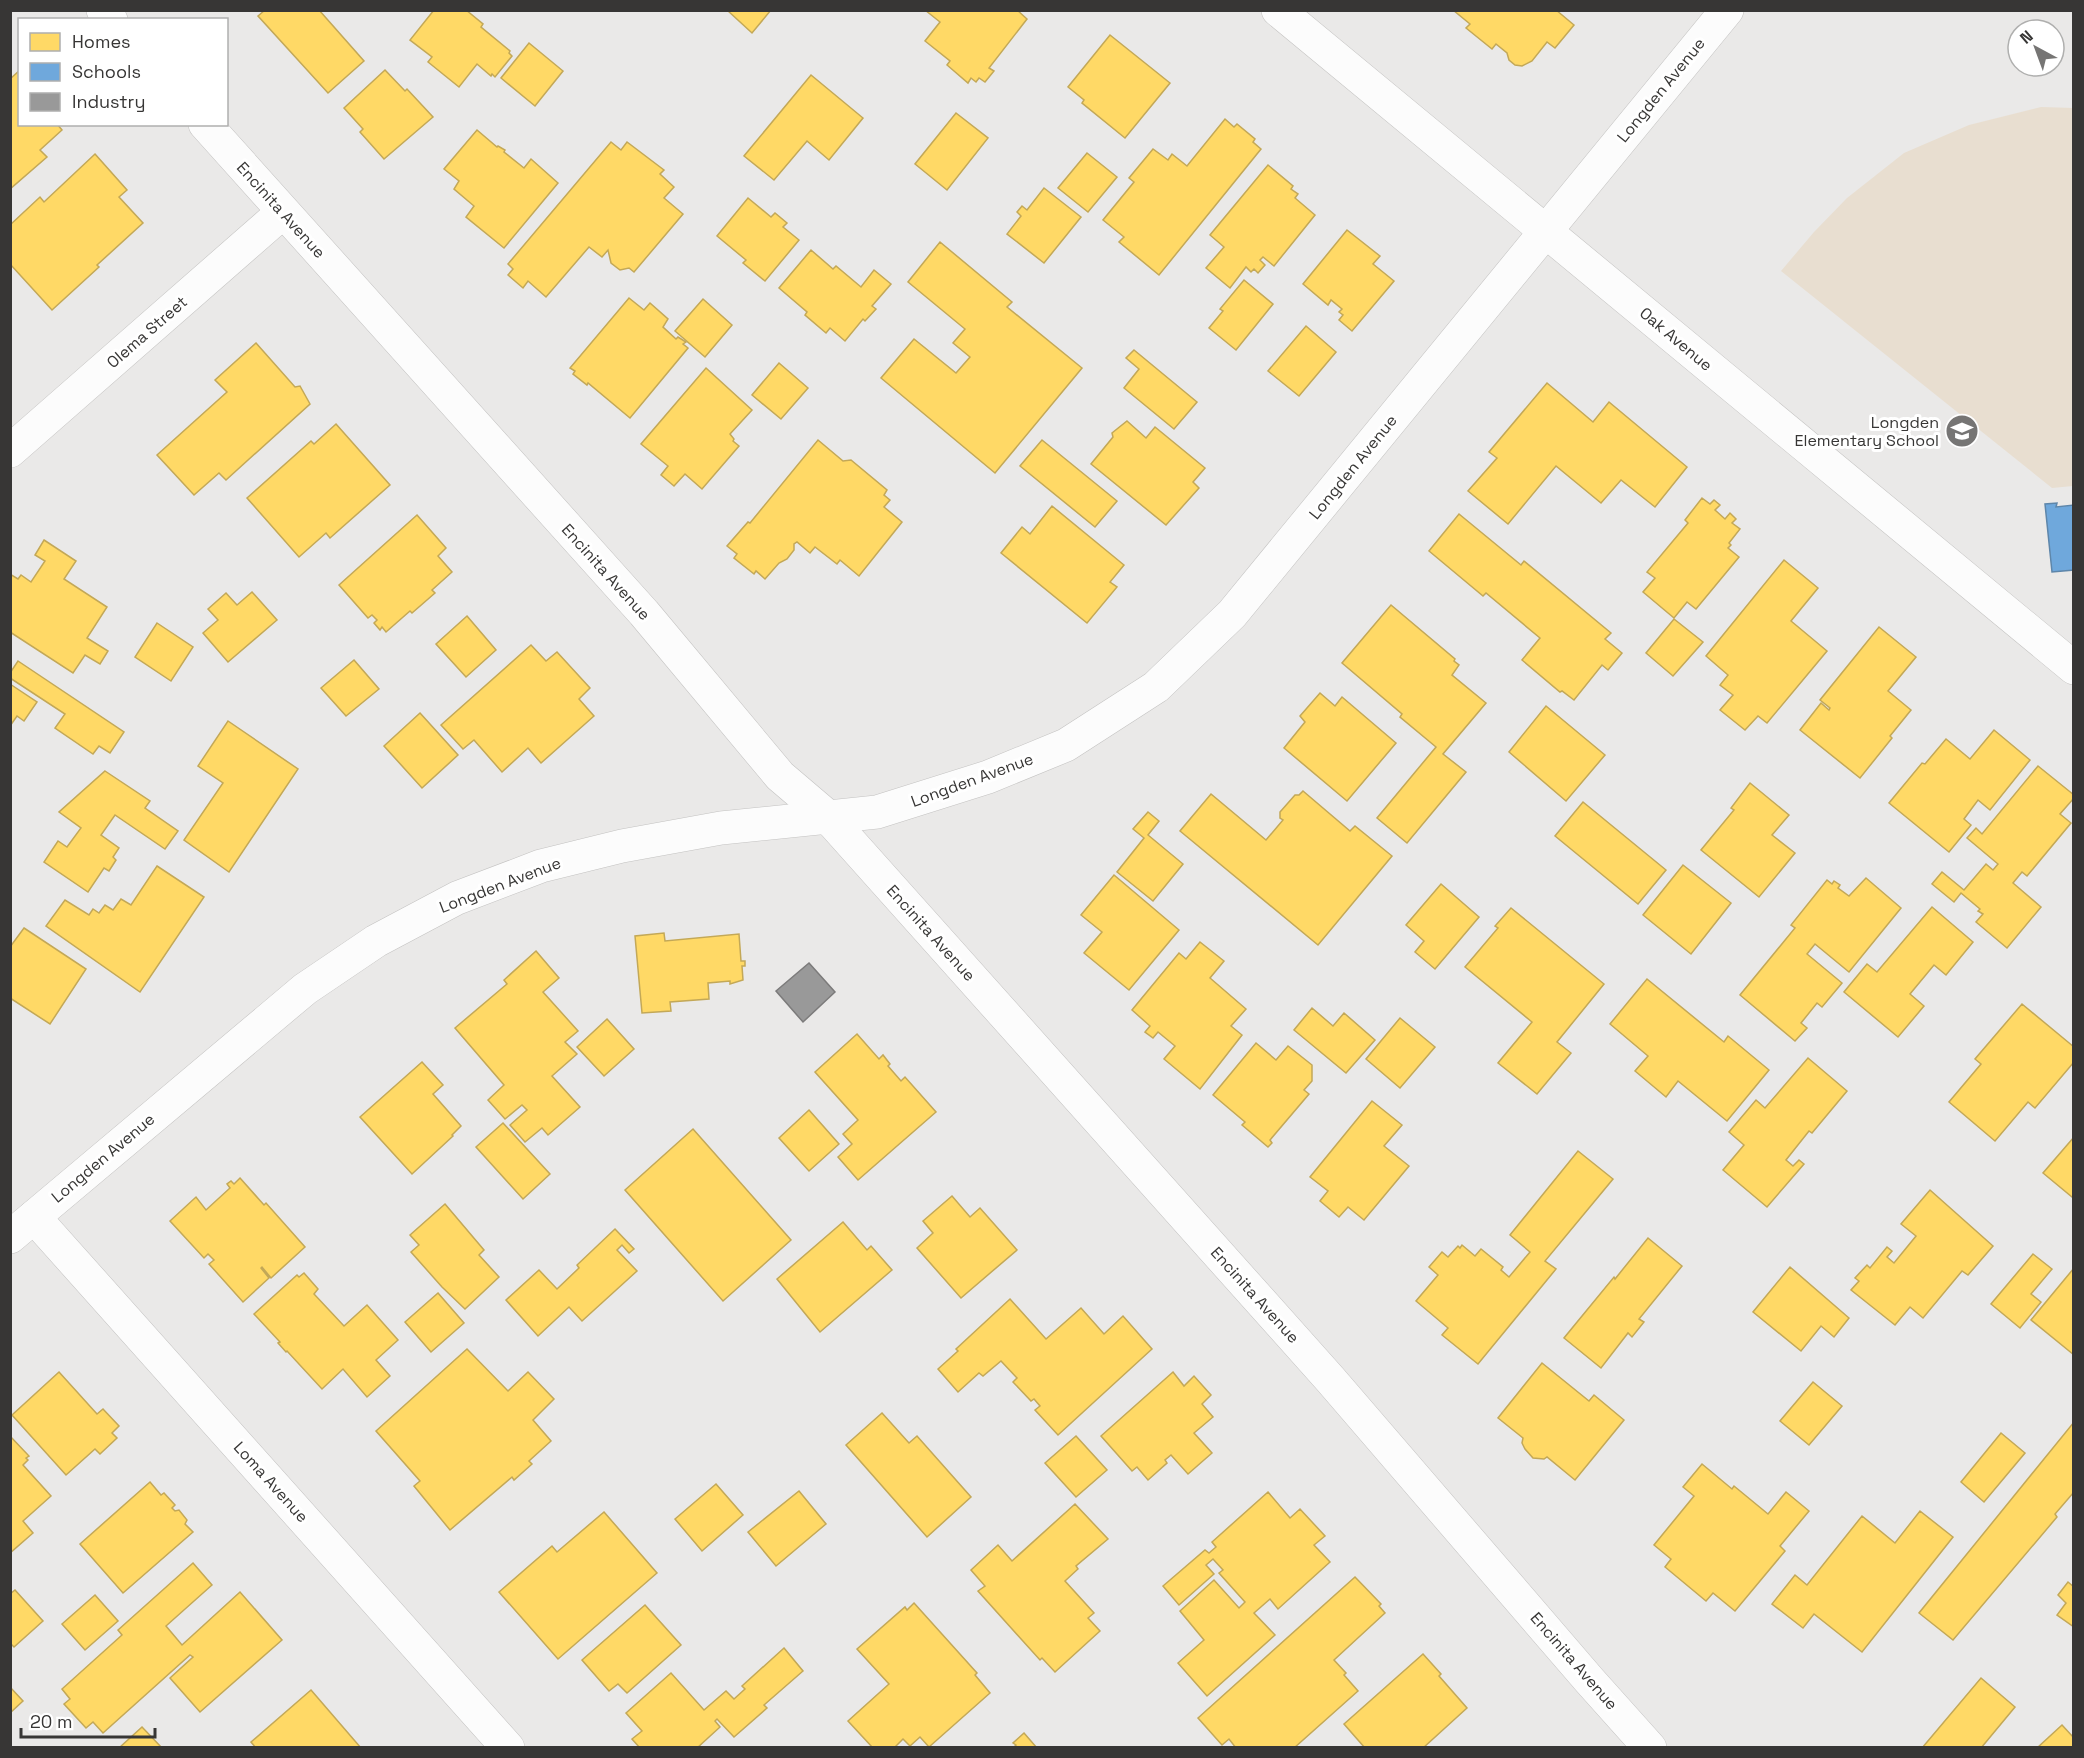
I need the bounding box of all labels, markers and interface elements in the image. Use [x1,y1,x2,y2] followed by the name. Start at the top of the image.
[18,18,228,126] legend
[2006,18,2066,78] north arrow
[2016,26,2037,49] text: N
[72,30,131,53] text: Homes
[1612,33,1710,147] street label: Longden Avenue
[72,60,141,83] text: Schools
[72,90,145,113] text: Industry
[232,157,330,263] street label: Encinita Avenue
[102,291,192,373] street label: Olema Street
[1635,302,1717,376] street label: Oak Avenue
[1304,410,1402,524] street label: Longden Avenue
[1794,412,1939,451] place label: Longden Elementary School
[1944,413,1980,449] school or university icon: Longden Elementary School
[557,519,655,625] street label: Encinita Avenue
[908,748,1036,812] street label: Longden Avenue
[436,852,564,918] street label: Longden Avenue
[882,880,980,986] street label: Encinita Avenue
[47,1109,159,1207] street label: Longden Avenue
[1206,1242,1304,1348] street label: Encinita Avenue
[229,1437,313,1527] street label: Loma Avenue
[1526,1608,1622,1714] street label: Encinita Avenue
[21,1701,154,1739] scale bar
[30,1710,73,1733] text: 20 m

